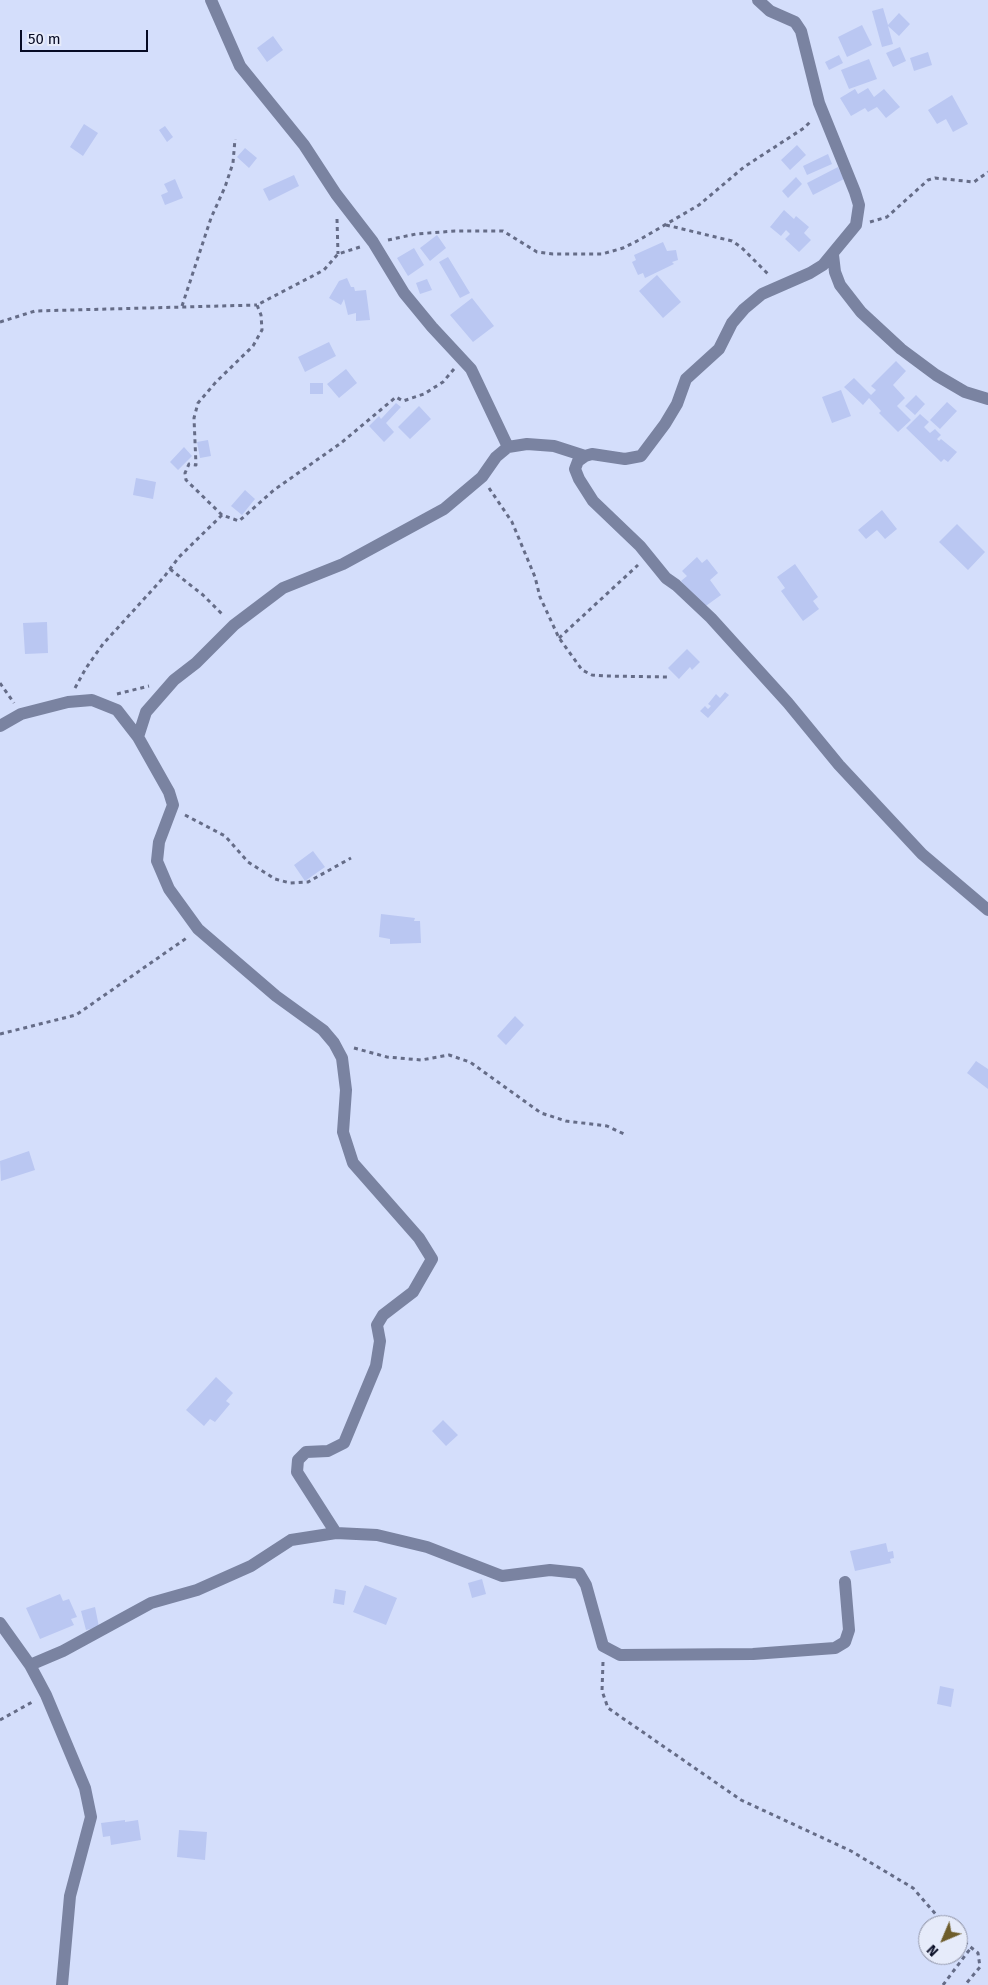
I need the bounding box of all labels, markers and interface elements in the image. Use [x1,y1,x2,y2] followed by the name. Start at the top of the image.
[22,20,150,52] scale bar
[28,30,61,48] text: 50 m
[918,1915,968,1965] north arrow
[923,1941,942,1960] text: N

